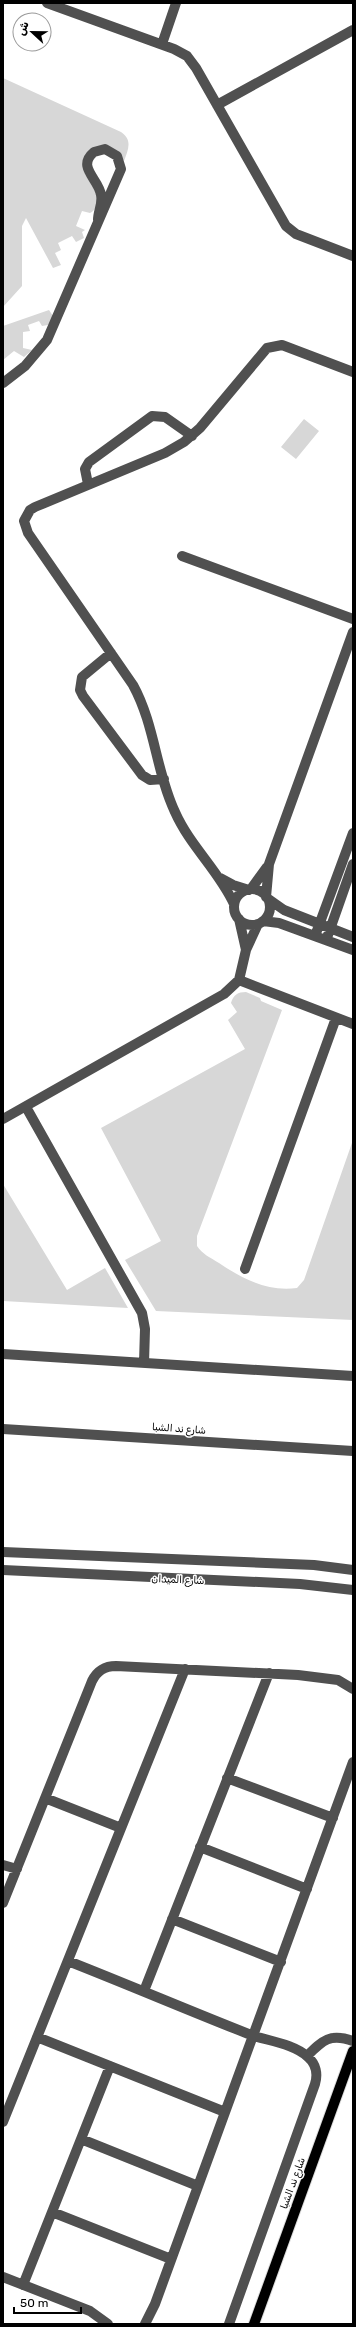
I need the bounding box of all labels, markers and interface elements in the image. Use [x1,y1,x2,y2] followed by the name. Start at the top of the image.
[12,12,52,52] north arrow
[15,19,32,37] text: ش
[151,1421,206,1438] street label: شارع ند الشبا
[151,1573,205,1588] street label: شارع الميدان
[278,2156,309,2211] street label: شارع ند الشبا
[14,2289,81,2315] scale bar
[20,2296,48,2310] text: 50 m

